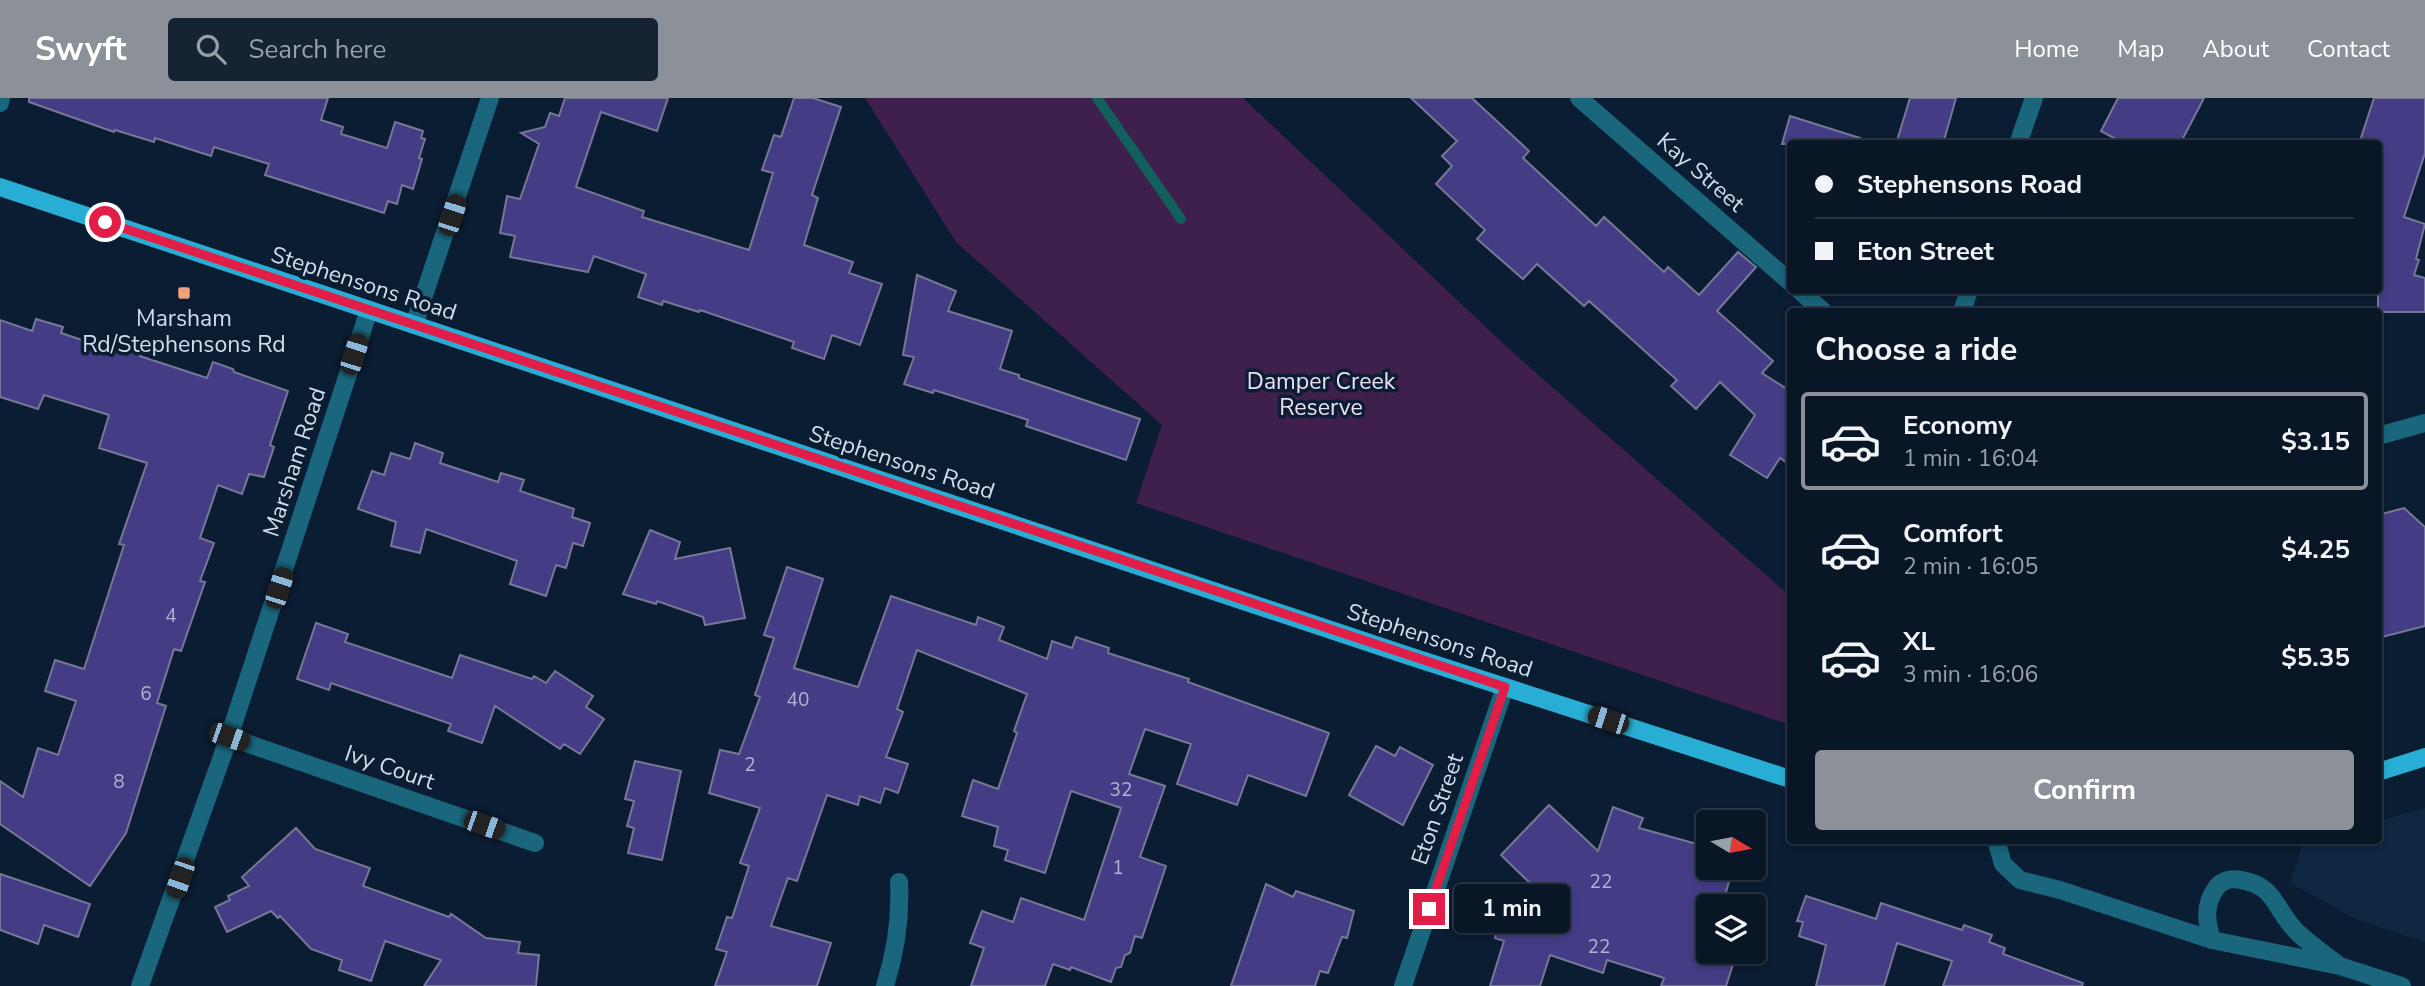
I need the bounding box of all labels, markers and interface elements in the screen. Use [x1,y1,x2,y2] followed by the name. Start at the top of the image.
[168,18,658,81] search box
[35,27,126,72] text: Swyft
[192,30,230,68] icon: search
[248,32,386,67] text: Search here
[2014,33,2079,65] text: Home
[2117,33,2164,65] text: Map
[2202,33,2269,65] text: About
[2307,33,2390,65] text: Contact
[1650,126,1752,220] street label: Kay Street
[1857,167,2082,202] text: Stephensons Road
[436,192,469,238] car
[89,206,121,238] route start
[1857,234,1994,269] text: Eton Street
[267,239,461,328] street label: Stephensons Road
[176,285,192,301] marker: Marsham Rd/Stephensons Rd
[82,303,286,360] place label: Marsham Rd/Stephensons Rd
[1815,328,2017,371] text: Choose a ride
[338,331,371,377] car
[1247,366,1396,423] park label: Damper Creek Reserve
[256,383,333,541] street label: Marsham Road
[1903,408,2012,443] text: Economy
[1819,410,1882,473] icon: car
[805,418,999,507] street label: Stephensons Road
[2281,424,2350,459] text: $3.15
[1903,443,2038,474] text: 1 min · 16:04
[1903,516,2003,551] text: Comfort
[1819,518,1882,581] icon: car
[2281,532,2350,567] text: $4.25
[1903,551,2038,582] text: 2 min · 16:05
[263,565,296,611] car
[1343,596,1537,685] street label: Stephensons Road
[165,603,177,629] house number: 4
[1903,624,1935,659] text: XL
[1819,626,1882,689] icon: car
[2281,640,2350,675] text: $5.35
[1903,659,2038,690] text: 3 min · 16:06
[140,681,152,707] house number: 6
[787,687,809,713] house number: 40
[1585,704,1632,736] car
[206,720,253,754] car
[341,738,440,798] street label: Ivy Court
[1404,749,1471,869] street label: Eton Street
[1815,750,2354,830] button: Confirm
[744,752,756,778] house number: 2
[113,769,125,795] house number: 8
[1110,777,1132,803] house number: 32
[461,808,508,842] car
[1696,810,1766,880] north arrow
[1696,810,1766,964] map controls
[164,855,197,901] car
[1112,855,1124,881] house number: 1
[1590,869,1612,895] house number: 22
[1454,884,1569,934] callout: 1 min
[1413,893,1445,925] route end
[1482,893,1542,924] text: 1 min
[1696,894,1766,964] button: layers
[1588,934,1610,960] house number: 22

